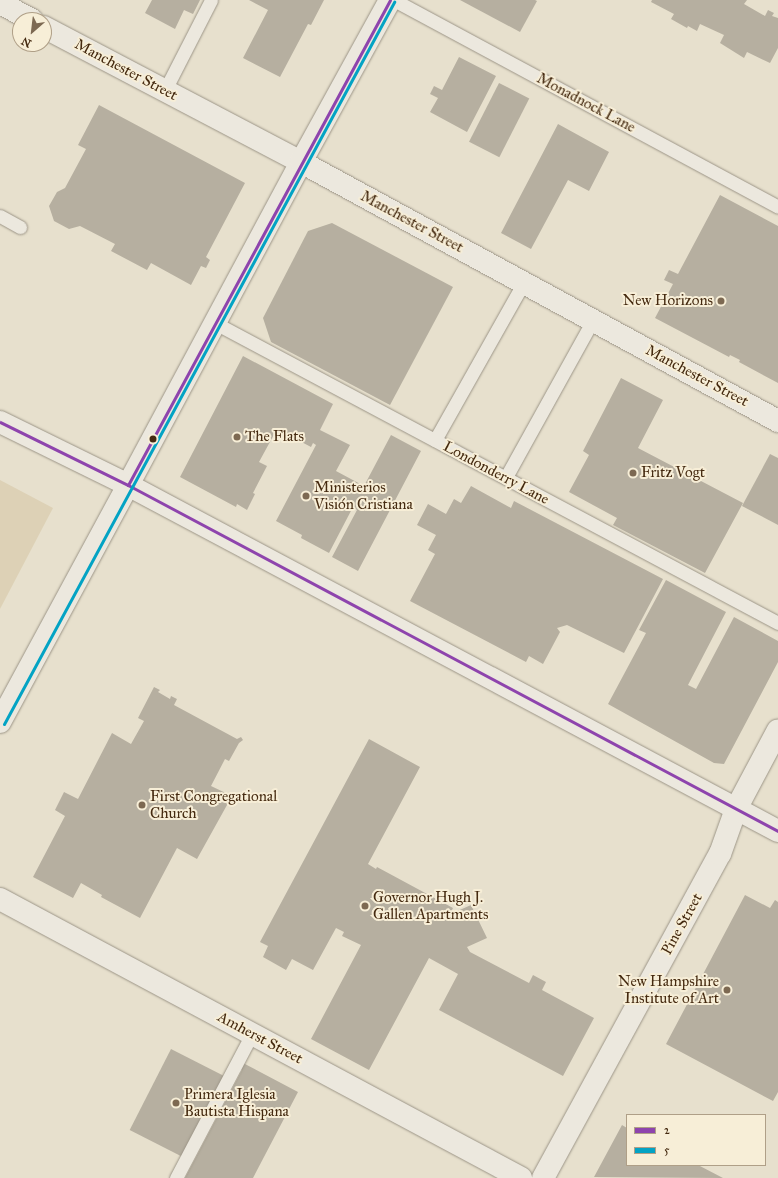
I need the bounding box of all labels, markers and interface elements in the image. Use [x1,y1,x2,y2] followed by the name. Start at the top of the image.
[12,12,52,52] north arrow
[19,34,34,50] text: N
[71,35,181,105] street label: Manchester Street
[534,69,638,137] street label: Monadnock Lane
[357,187,467,257] street label: Manchester Street
[623,292,713,310] place label: New Horizons
[716,296,726,306] marker: New Horizons
[642,341,752,411] street label: Manchester Street
[245,428,304,446] place label: The Flats
[232,432,242,442] marker: The Flats
[148,434,158,444] unlabelled marker
[440,438,552,508] street label: Londonderry Lane
[641,464,705,482] place label: Fritz Vogt
[628,468,638,478] marker: Fritz Vogt
[314,478,413,513] place label: Ministerios Visión Cristiana
[301,491,311,501] marker: Ministerios Visión Cristiana
[150,787,277,822] place label: First Congregational Church
[137,800,147,810] marker: First Congregational Church
[373,888,488,923] place label: Governor Hugh J. Gallen Apartments
[658,890,706,958] street label: Pine Street
[360,901,370,911] marker: Governor Hugh J. Gallen Apartments
[618,972,719,1007] place label: New Hampshire Institute of Art
[722,985,732,995] marker: New Hampshire Institute of Art
[214,1008,306,1068] street label: Amherst Street
[184,1085,289,1120] place label: Primera Iglesia Bautista Hispana
[171,1098,181,1108] marker: Primera Iglesia Bautista Hispana
[626,1114,766,1166] legend
[664,1123,670,1137] text: 2
[664,1143,670,1157] text: 5

